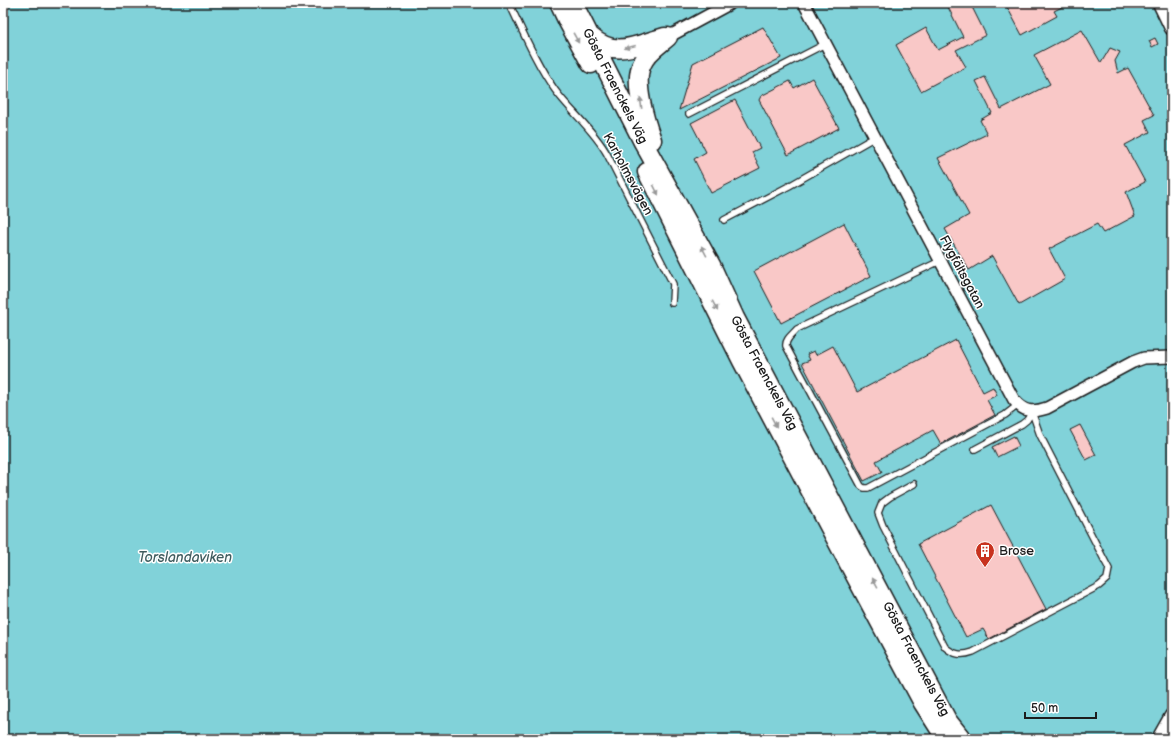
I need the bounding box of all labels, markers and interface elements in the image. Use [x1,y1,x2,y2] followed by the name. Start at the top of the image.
[579,25,651,147] street label: Gösta Fraenckels Väg
[573,32,580,44] one-way arrow
[624,44,636,50] one-way arrow
[638,97,645,109] one-way arrow
[600,130,656,218] street label: Karholmsvägen
[653,184,659,196] one-way arrow
[936,233,988,311] street label: Flygfältsgatan
[700,245,707,257] one-way arrow
[711,300,718,312] one-way arrow
[727,313,801,433] street label: Gösta Fraenckels Väg
[771,416,778,427] one-way arrow
[974,540,996,568] building icon: Brose
[999,543,1034,559] place label: Brose
[138,549,232,566] water label: Torslandaviken
[872,577,878,589] one-way arrow
[879,599,953,719] street label: Gösta Fraenckels Väg
[1025,694,1096,720] scale bar
[1031,701,1058,716] text: 50 m

